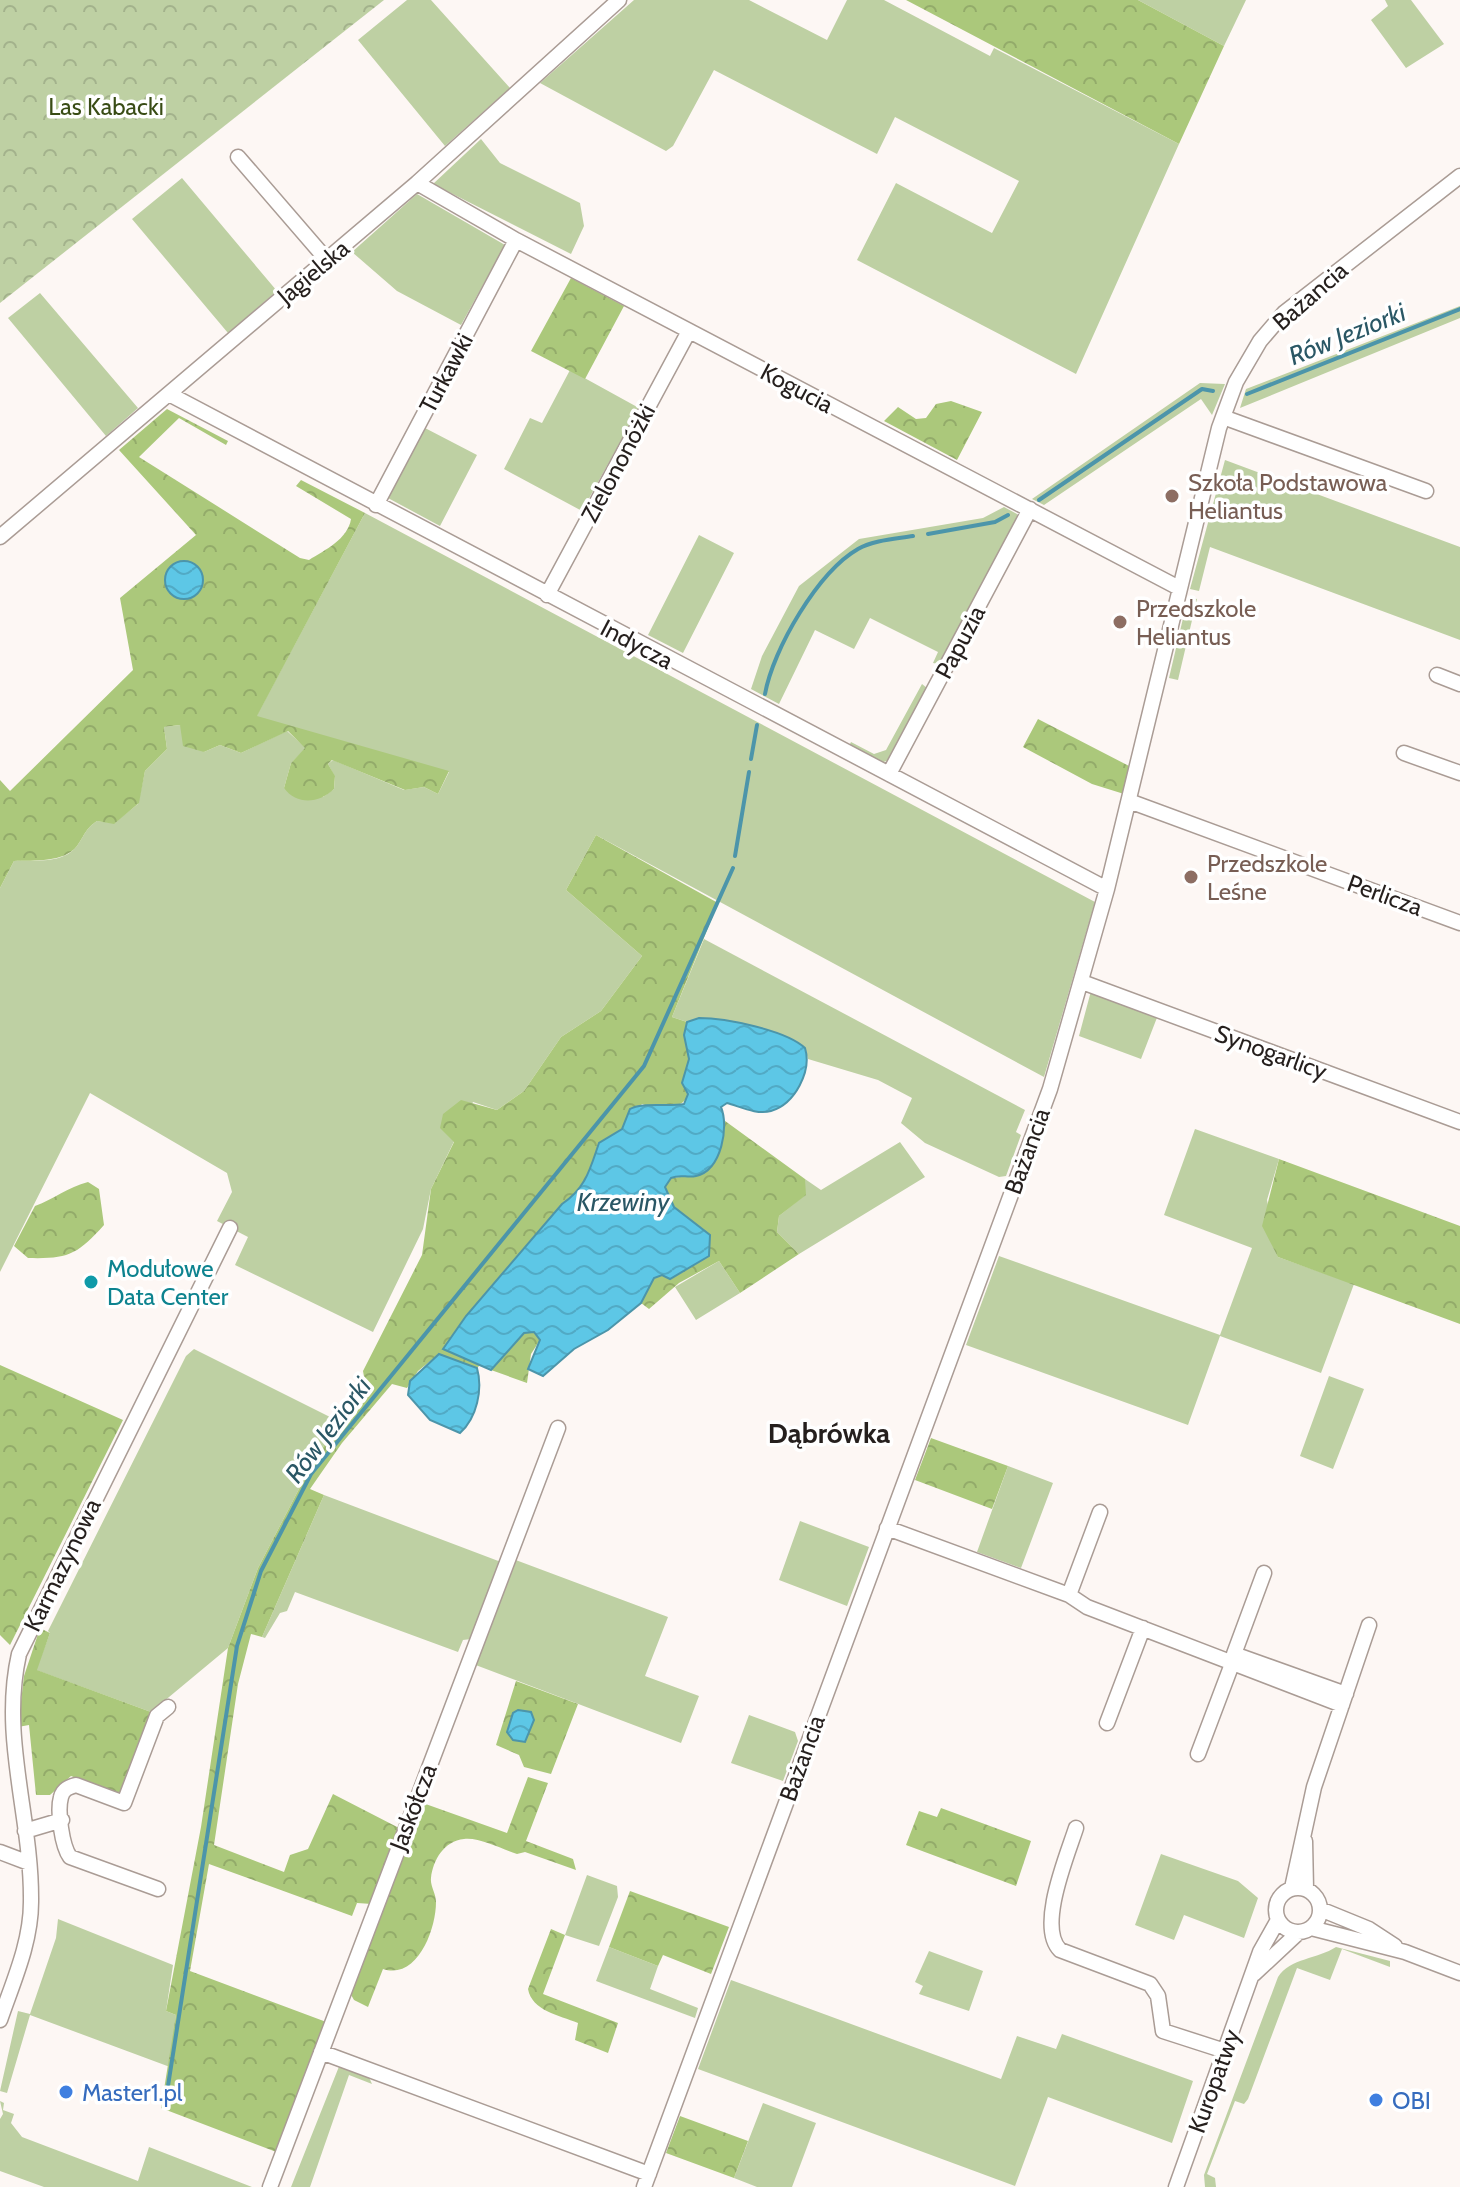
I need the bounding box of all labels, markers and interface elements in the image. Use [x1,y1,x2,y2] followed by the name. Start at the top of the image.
[48,92,164,121] park label: Las Kabacki
[270,233,355,311] street label: Jagielska
[1267,255,1354,336] street label: Bażancia
[1284,296,1411,372] water label: Rów Jeziorki
[413,328,479,418] street label: Turkawki
[756,357,839,419] street label: Kogucia
[575,399,661,527] street label: Zielononóżki
[1188,468,1388,525] place label: Szkoła Podstawowa Heliantus
[1163,487,1181,505] marker: Szkoła Podstawowa Heliantus
[1136,594,1256,651] place label: Przedszkole Heliantus
[929,600,992,684] street label: Papuzia
[596,613,679,675] street label: Indycza
[1111,613,1129,631] marker: Przedszkole Heliantus
[1207,849,1327,906] place label: Przedszkole Leśne
[1182,868,1200,886] marker: Przedszkole Leśne
[1344,868,1427,922] street label: Perlicza
[1211,1018,1331,1086] street label: Synogarlicy
[998,1103,1056,1198] street label: Bażancia
[577,1186,670,1218] water label: Krzewiny
[107,1254,229,1311] place label: Modułowe Data Center
[82,1273,100,1291] marker: Modułowe Data Center
[278,1371,378,1489] water label: Rów Jeziorki
[768,1416,890,1450] district label: Dąbrówka
[17,1494,107,1636] street label: Karmazynowa
[773,1710,831,1805] street label: Bażancia
[383,1759,443,1855] street label: Jaskółcza
[1182,2025,1246,2137] street label: Kuropatwy
[82,2078,183,2107] place label: Master1.pl
[57,2083,75,2101] marker: Master1.pl
[1392,2086,1431,2115] place label: OBI
[1367,2091,1385,2109] marker: OBI

